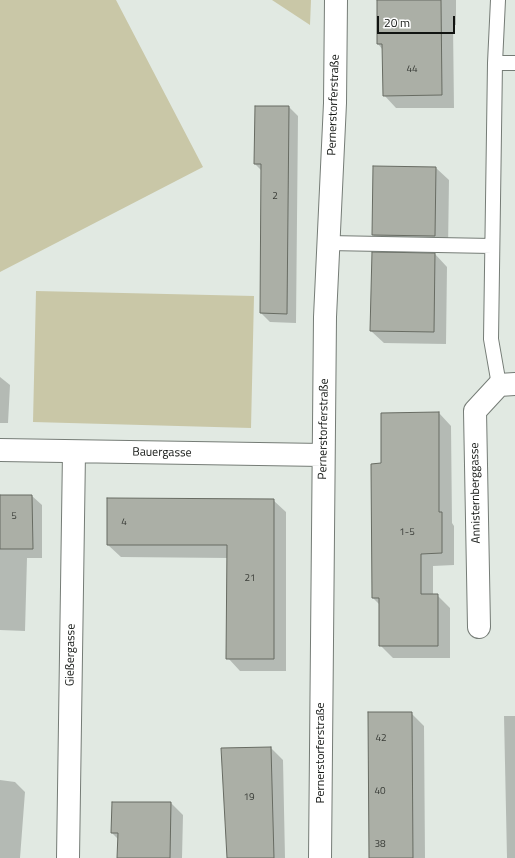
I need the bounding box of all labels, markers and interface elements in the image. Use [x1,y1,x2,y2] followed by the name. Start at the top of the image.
[379,8,457,34] scale bar
[384,13,410,32] text: 20 m
[325,54,343,156] street label: Pernerstorferstraße
[406,64,418,76] house number: 44
[272,191,278,203] house number: 2
[316,378,332,480] street label: Pernerstorferstraße
[468,442,484,544] street label: Annisternberggasse
[132,445,192,461] street label: Bauergasse
[11,511,17,523] house number: 5
[121,517,127,529] house number: 4
[399,527,415,539] house number: 1-5
[244,573,256,585] house number: 21
[63,624,79,686] street label: Gießergasse
[314,702,328,804] street label: Pernerstorferstraße
[375,733,387,745] house number: 42
[374,786,386,798] house number: 40
[243,792,255,804] house number: 19
[374,839,386,851] house number: 38

